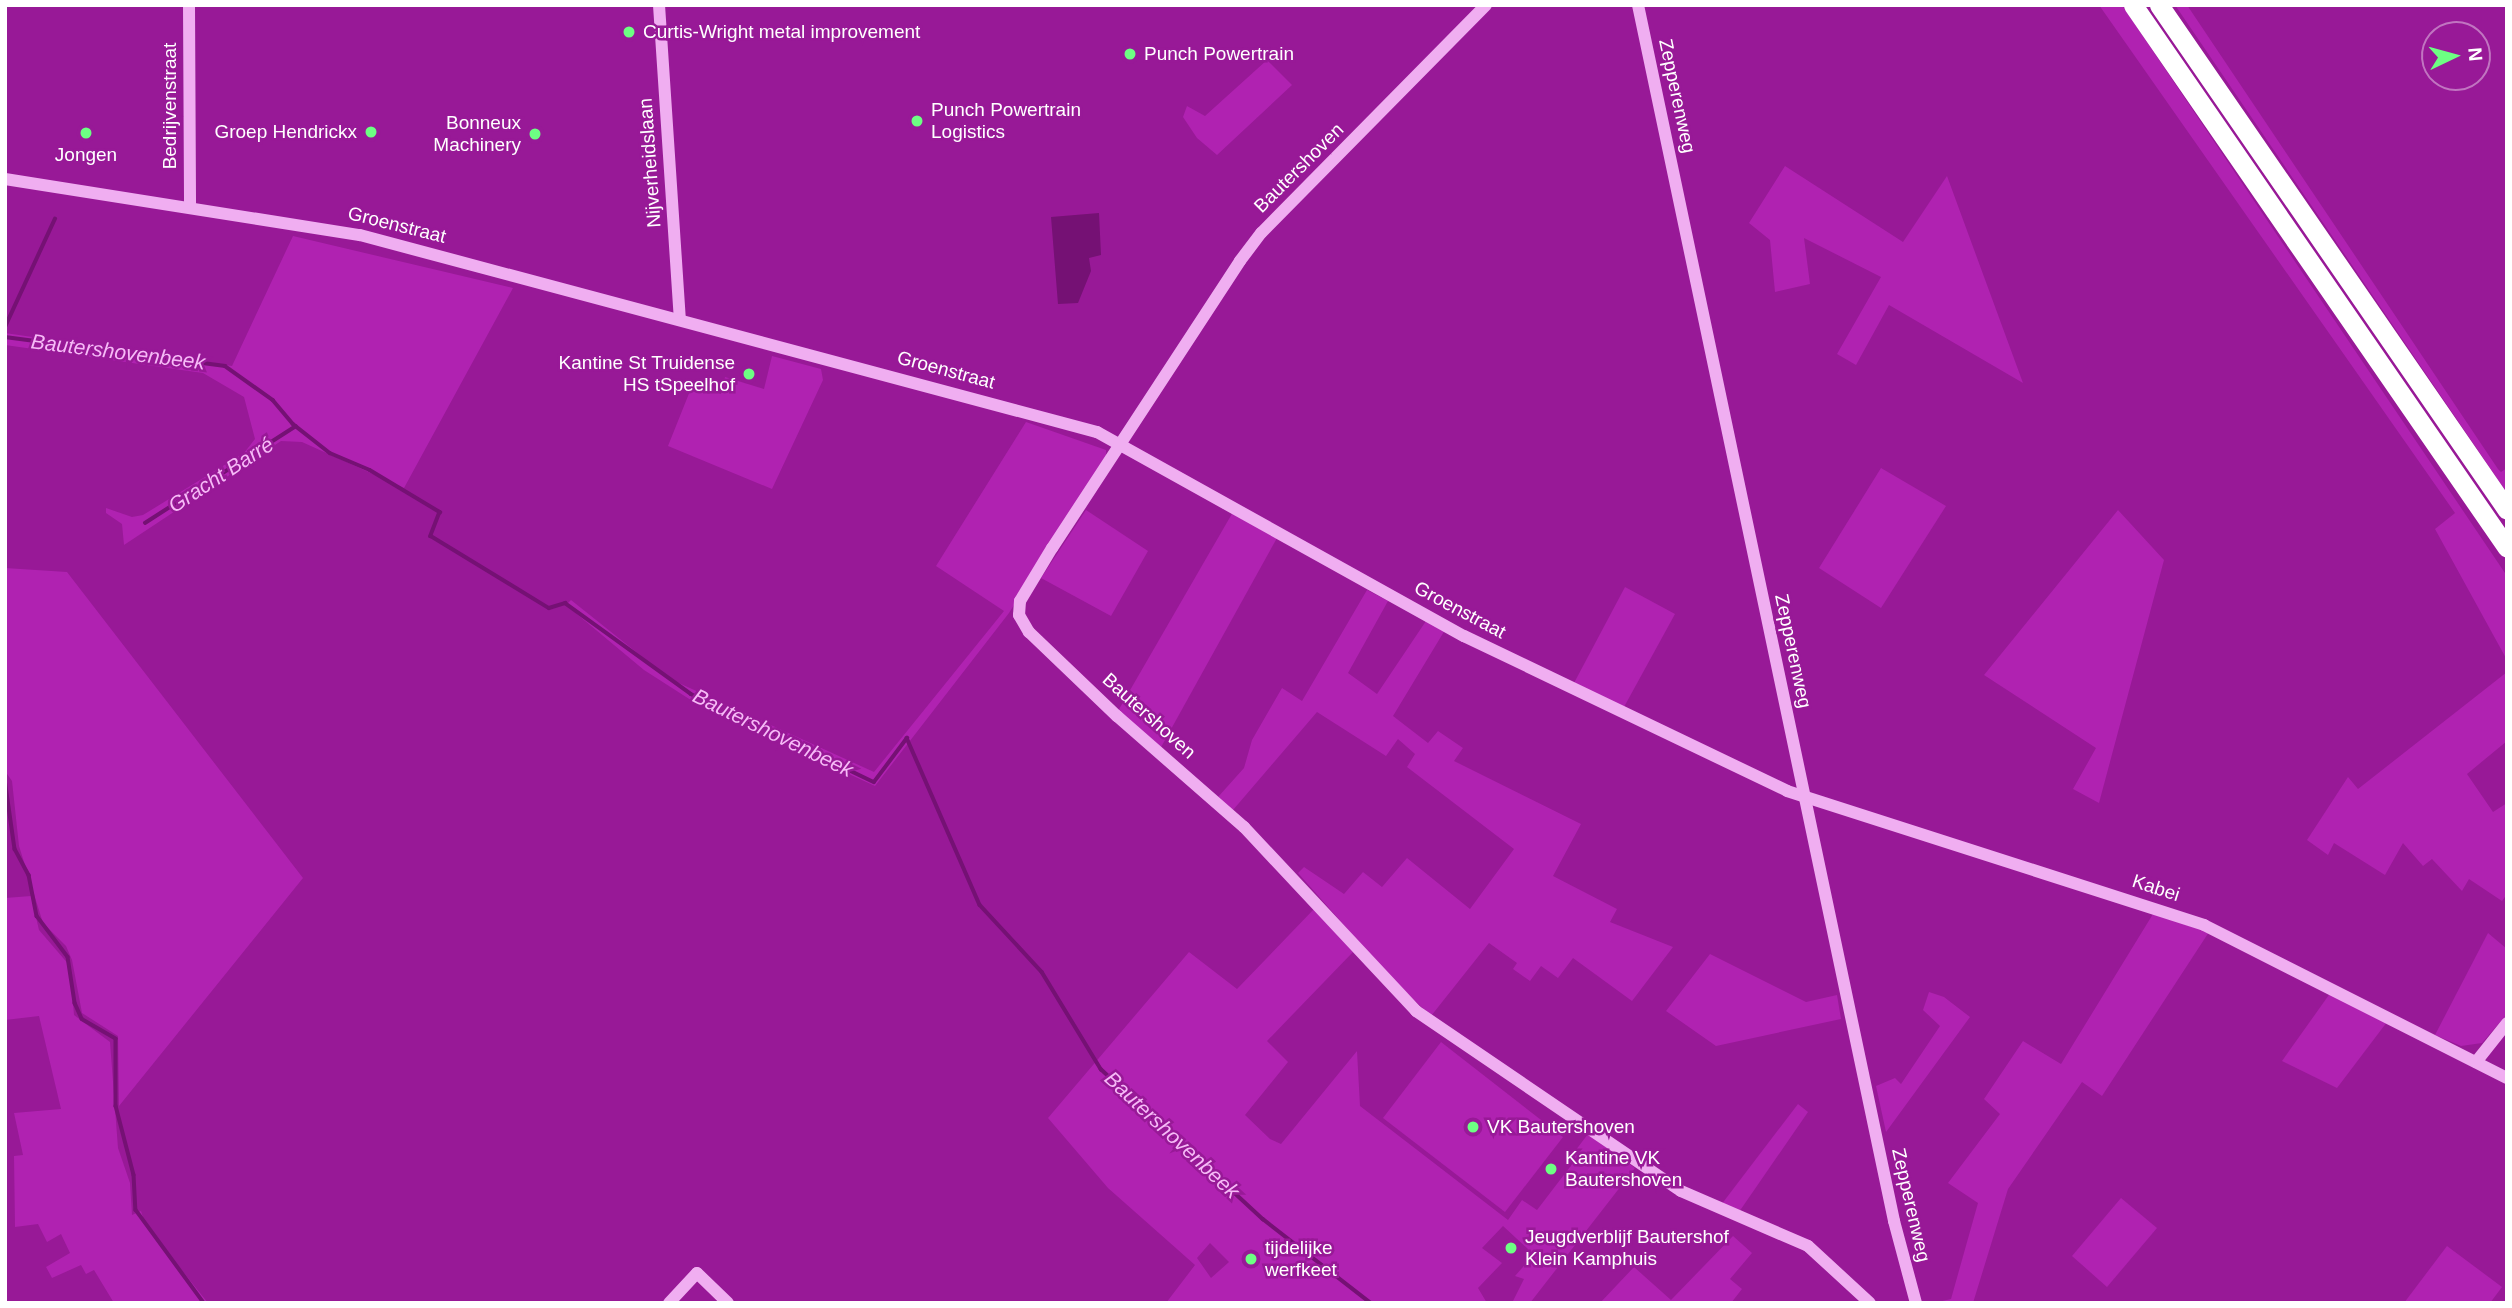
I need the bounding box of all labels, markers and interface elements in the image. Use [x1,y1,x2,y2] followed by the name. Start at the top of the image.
[643,21,920,43] place label: Curtis-Wright metal improvement
[2421,21,2491,91] north arrow
[621,24,637,40] marker: Curtis-Wright metal improvement
[1654,37,1700,155] street label: Zepperenweg
[159,43,181,169] street label: Bedrijvenstraat
[1144,43,1294,65] place label: Punch Powertrain
[1122,46,1138,62] marker: Punch Powertrain
[2464,47,2486,62] text: N
[634,97,666,229] street label: Nijverheidslaan
[931,99,1081,143] place label: Punch Powertrain Logistics
[433,112,521,156] place label: Bonneux Machinery
[909,113,925,129] marker: Punch Powertrain Logistics
[1249,118,1349,218] street label: Bautershoven
[214,121,357,143] place label: Groep Hendrickx
[363,124,379,140] marker: Groep Hendrickx
[78,125,94,141] marker: Jongen
[527,126,543,142] marker: Bonneux Machinery
[55,144,117,166] place label: Jongen
[346,202,448,248] street label: Groenstraat
[30,329,206,375] water label: Bautershovenbeek
[895,346,997,394] street label: Groenstraat
[558,352,735,396] place label: Kantine St Truidense HS tSpeelhof
[741,366,757,382] marker: Kantine St Truidense HS tSpeelhof
[164,432,278,518] water label: Gracht Barré
[1410,576,1510,644] street label: Groenstraat
[1770,592,1816,710] street label: Zepperenweg
[1098,668,1200,764] street label: Bautershoven
[689,683,857,783] water label: Bautershovenbeek
[2129,870,2183,906] street label: Kabei
[1099,1066,1245,1204] water label: Bautershovenbeek
[1487,1116,1635,1138] place label: VK Bautershoven
[1465,1119,1481,1135] marker: VK Bautershoven
[1887,1146,1935,1264] street label: Zepperenweg
[1565,1147,1682,1191] place label: Kantine VK Bautershoven
[1543,1161,1559,1177] marker: Kantine VK Bautershoven
[1525,1226,1729,1270] place label: Jeugdverblijf Bautershof Klein Kamphuis
[1265,1237,1337,1281] place label: tijdelijke werfkeet
[1503,1240,1519,1256] marker: Jeugdverblijf Bautershof Klein Kamphuis
[1243,1251,1259,1267] marker: tijdelijke werfkeet

